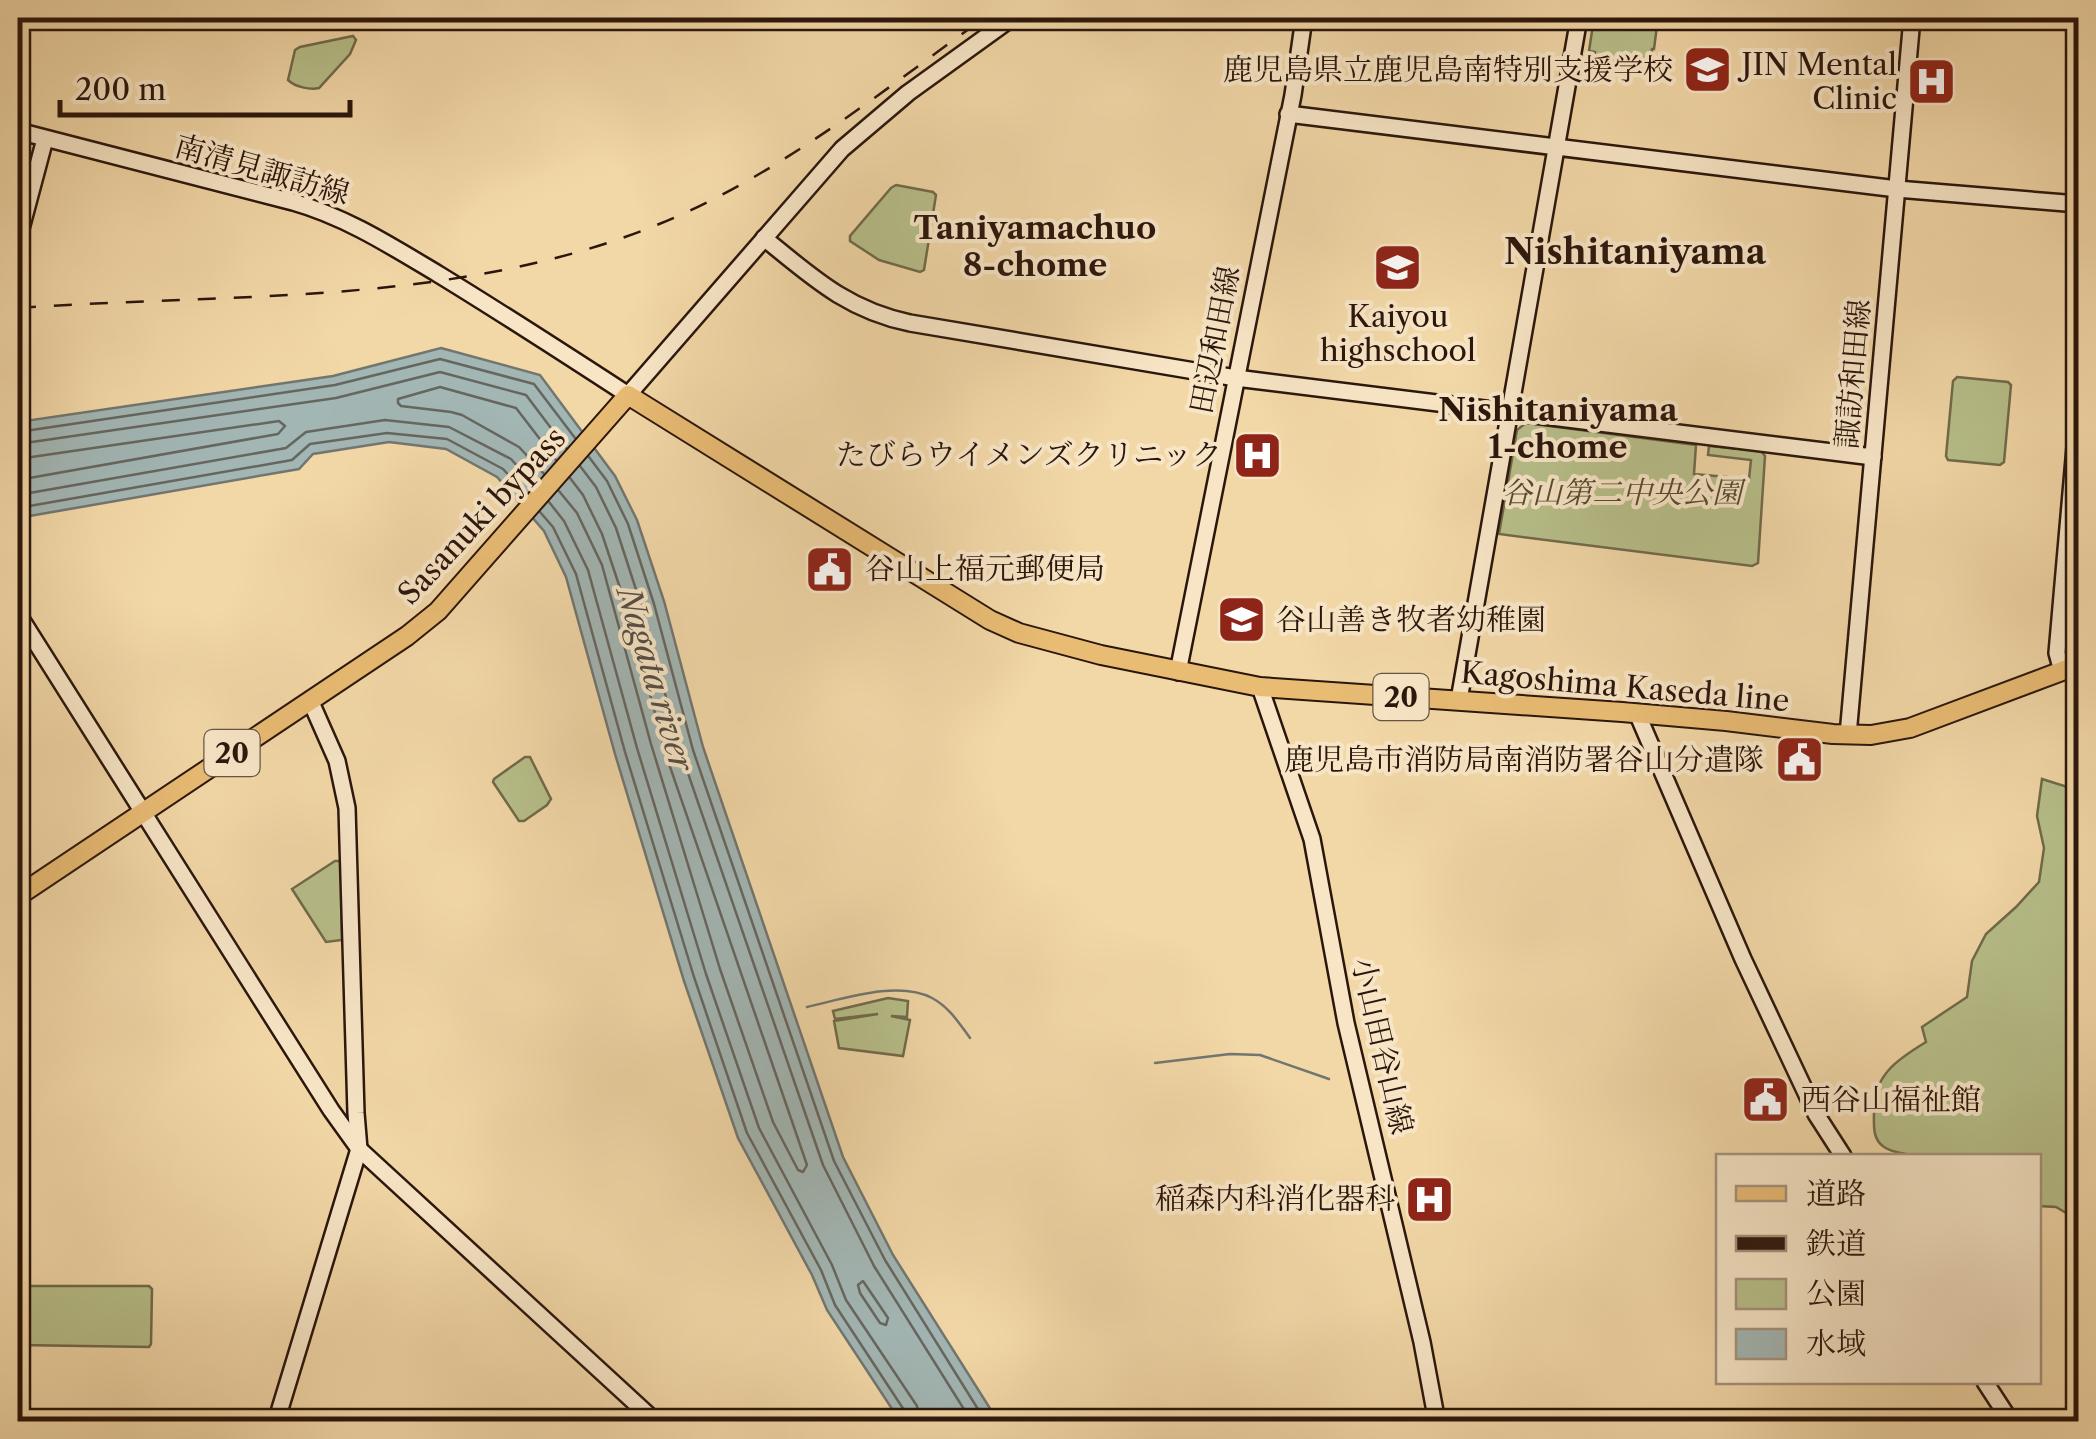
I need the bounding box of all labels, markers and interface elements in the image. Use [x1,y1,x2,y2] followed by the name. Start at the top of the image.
[1682,44,1734,96] school or university icon: 鹿児島県立鹿児島南特別支援学校
[1737,46,1897,117] place label: JIN Mental Clinic
[1223,51,1673,88] place label: 鹿児島県立鹿児島南特別支援学校
[60,55,350,117] scale bar
[1906,56,1958,108] hospital icon: JIN Mental Clinic
[75,71,166,108] text: 200 m
[171,127,354,212] street label: 南清見諏訪線
[914,208,1156,284] district label: Taniyamachuo 8-chome
[1504,230,1767,273] district label: Nishitaniyama
[1372,242,1424,294] school or university icon: Kaiyou highschool
[1182,263,1247,417] street label: 田辺和田線
[1320,298,1476,369] place label: Kaiyou highschool
[1828,298,1877,450] street label: 諏訪和田線
[1438,390,1678,466] district label: Nishitaniyama 1-chome
[390,419,573,612] street label: Sasanuki bypass
[1231,429,1283,481] hospital icon: たびらウイメンズクリニック
[836,436,1222,473] place label: たびらウイメンズクリニック
[1502,474,1747,511] park label: 谷山第二中央公園
[804,543,856,595] public building icon: 谷山上福元郵便局
[865,550,1105,587] place label: 谷山上福元郵便局
[608,579,703,778] water label: Nagata river
[1215,594,1267,646] school or university icon: 谷山善き牧者幼稚園
[1276,601,1546,638] place label: 谷山善き牧者幼稚園
[1459,654,1791,719] street label: Kagoshima Kaseda line
[1374,674,1428,720] road number: 20
[204,730,260,776] road number: 20
[1773,734,1825,786] public building icon: 鹿児島市消防局南消防署谷山分遣隊
[1284,741,1764,778] place label: 鹿児島市消防局南消防署谷山分遣隊
[1344,954,1421,1138] street label: 小山田谷山線
[1740,1074,1792,1126] public building icon: 西谷山福祉館
[1801,1081,1981,1118] place label: 西谷山福祉館
[1716,1154,2041,1384] legend
[1404,1173,1456,1225] hospital icon: 稲森内科消化器科
[1806,1175,1866,1212] text: 道路
[1155,1180,1395,1217] place label: 稲森内科消化器科
[1806,1225,1866,1262] text: 鉄道
[1806,1275,1866,1312] text: 公園
[1806,1325,1866,1362] text: 水域

